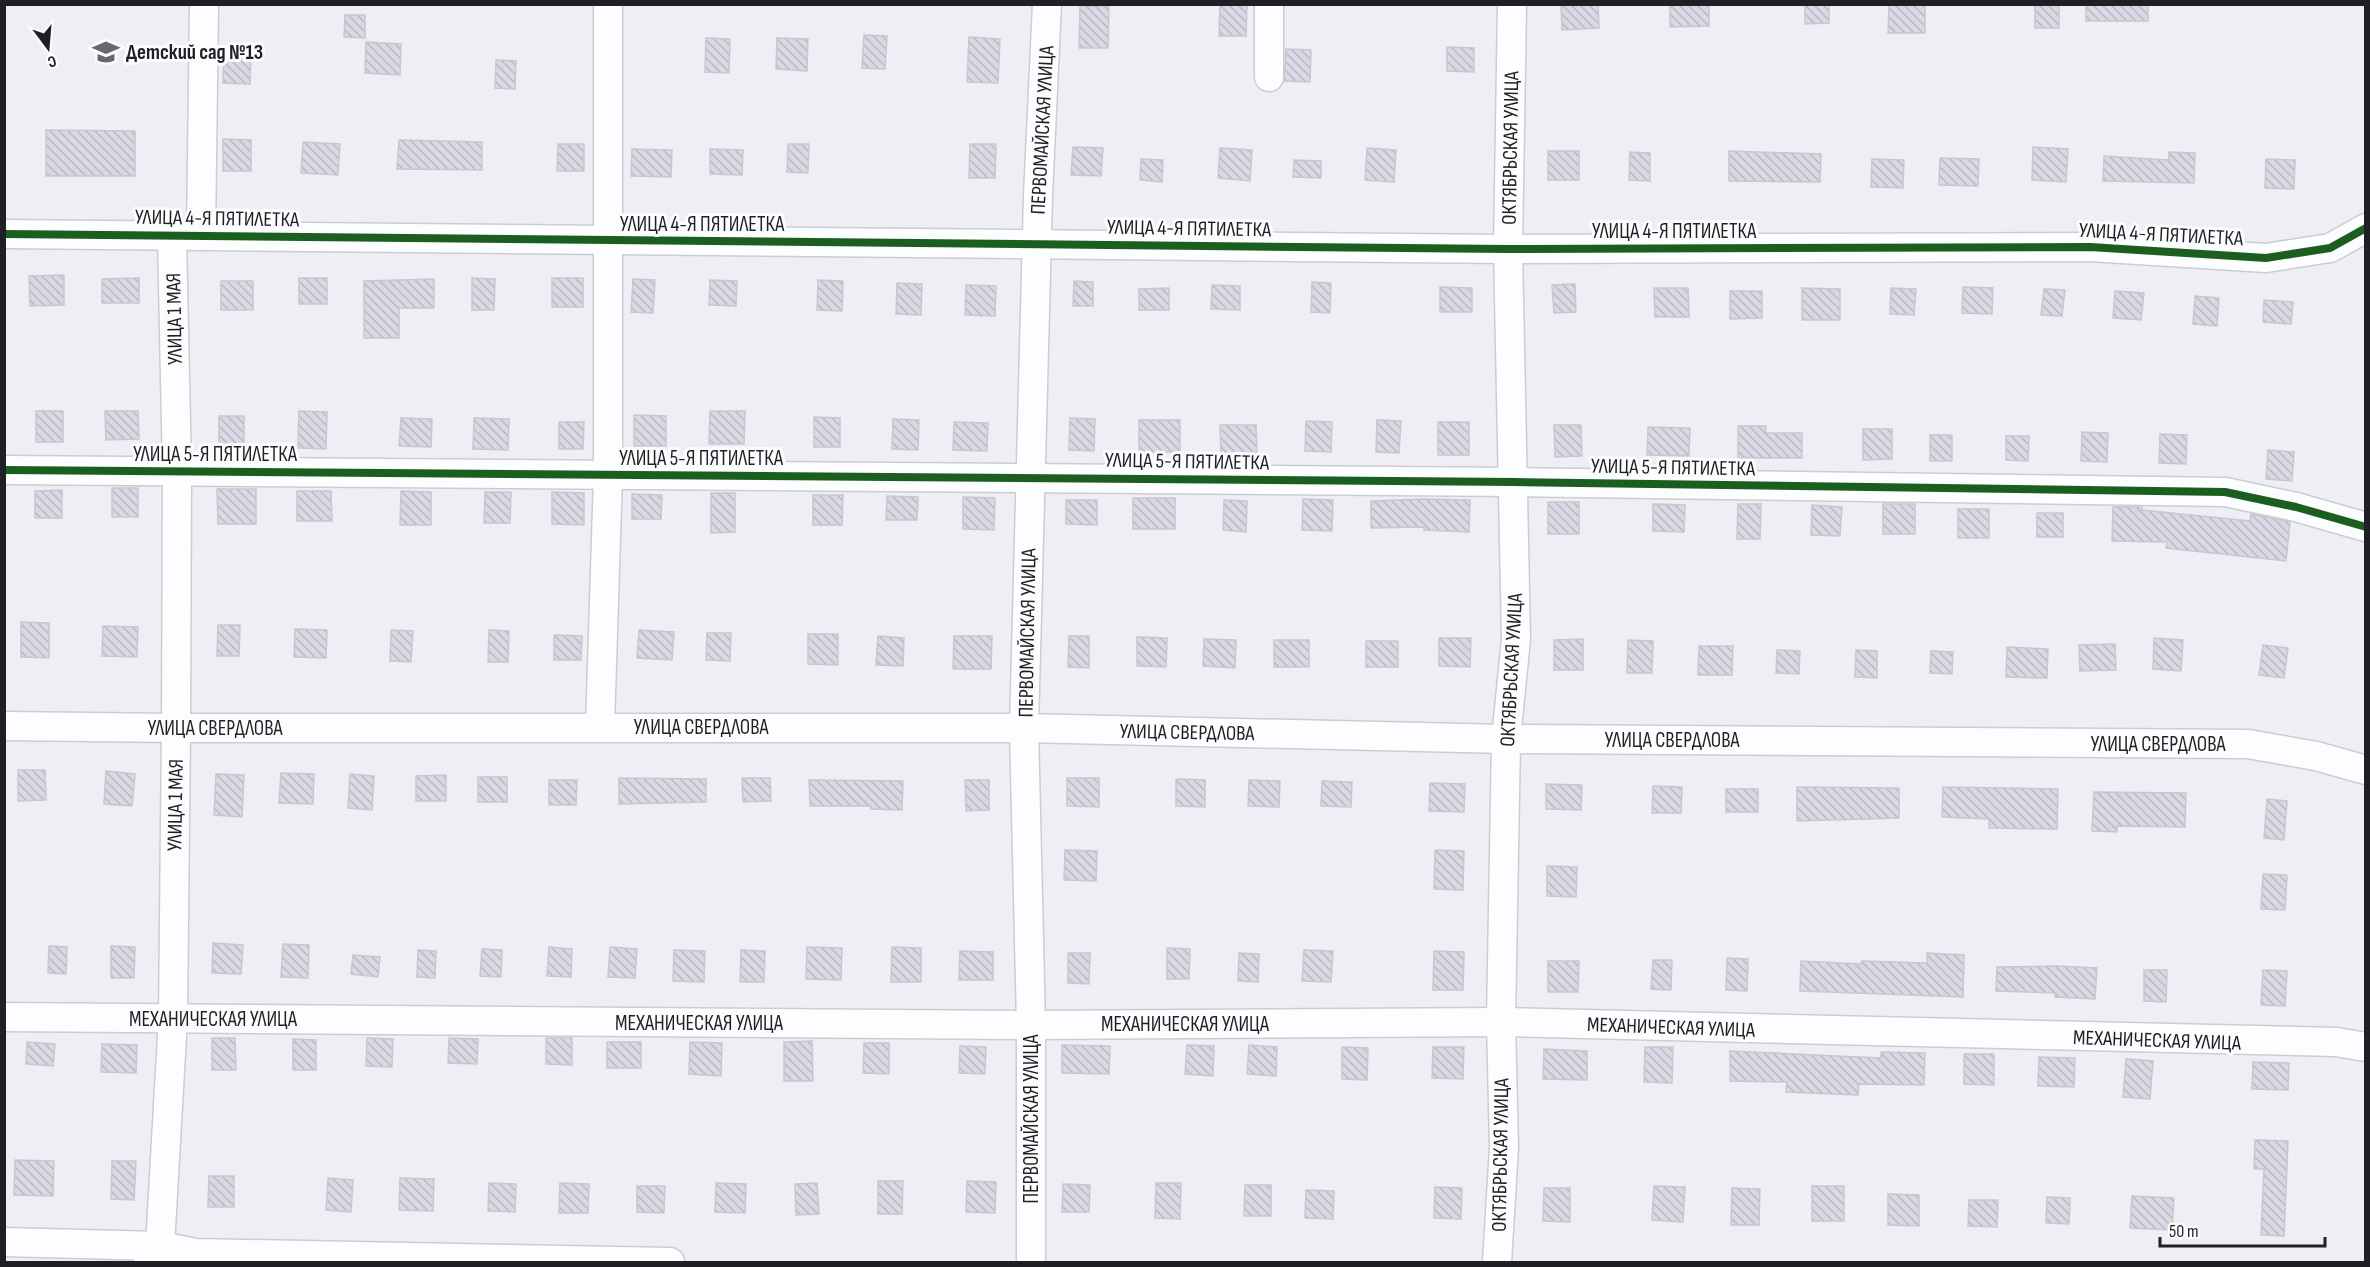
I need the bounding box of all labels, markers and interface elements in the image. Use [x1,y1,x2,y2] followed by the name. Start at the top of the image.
[18,18,78,78] north arrow
[91,37,121,67] school or university icon: Детский сад №13
[126,40,263,65] place label: Детский сад №13
[1026,44,1059,215] street label: ПЕРВОМАЙСКАЯ УЛИЦА
[45,51,58,71] text: С
[1497,70,1524,225] street label: ОКТЯБРЬСКАЯ УЛИЦА
[135,205,300,232] street label: УЛИЦА 4-Я ПЯТИЛЕТКА
[620,212,785,237] street label: УЛИЦА 4-Я ПЯТИЛЕТКА
[1107,215,1272,242] street label: УЛИЦА 4-Я ПЯТИЛЕТКА
[2078,218,2245,251] street label: УЛИЦА 4-Я ПЯТИЛЕТКА
[1592,219,1757,244] street label: УЛИЦА 4-Я ПЯТИЛЕТКА
[161,273,188,365] street label: УЛИЦА 1 МАЯ
[133,442,298,467] street label: УЛИЦА 5-Я ПЯТИЛЕТКА
[619,446,784,471] street label: УЛИЦА 5-Я ПЯТИЛЕТКА
[1105,448,1270,475] street label: УЛИЦА 5-Я ПЯТИЛЕТКА
[1591,454,1756,481] street label: УЛИЦА 5-Я ПЯТИЛЕТКА
[1014,547,1041,718] street label: ПЕРВОМАЙСКАЯ УЛИЦА
[1495,592,1528,747] street label: ОКТЯБРЬСКАЯ УЛИЦА
[634,715,769,740] street label: УЛИЦА СВЕРДЛОВА
[148,716,283,741] street label: УЛИЦА СВЕРДЛОВА
[1119,719,1256,746] street label: УЛИЦА СВЕРДЛОВА
[1605,728,1740,753] street label: УЛИЦА СВЕРДЛОВА
[2091,732,2226,757] street label: УЛИЦА СВЕРДЛОВА
[162,759,189,851] street label: УЛИЦА 1 МАЯ
[129,1007,298,1032] street label: МЕХАНИЧЕСКАЯ УЛИЦА
[615,1011,784,1036] street label: МЕХАНИЧЕСКАЯ УЛИЦА
[1101,1012,1270,1037] street label: МЕХАНИЧЕСКАЯ УЛИЦА
[1587,1012,1756,1043] street label: МЕХАНИЧЕСКАЯ УЛИЦА
[2073,1025,2242,1056] street label: МЕХАНИЧЕСКАЯ УЛИЦА
[1019,1033,1044,1204] street label: ПЕРВОМАЙСКАЯ УЛИЦА
[1487,1077,1514,1232] street label: ОКТЯБРЬСКАЯ УЛИЦА
[2160,1210,2325,1248] scale bar
[2169,1221,2199,1242] text: 50 m

